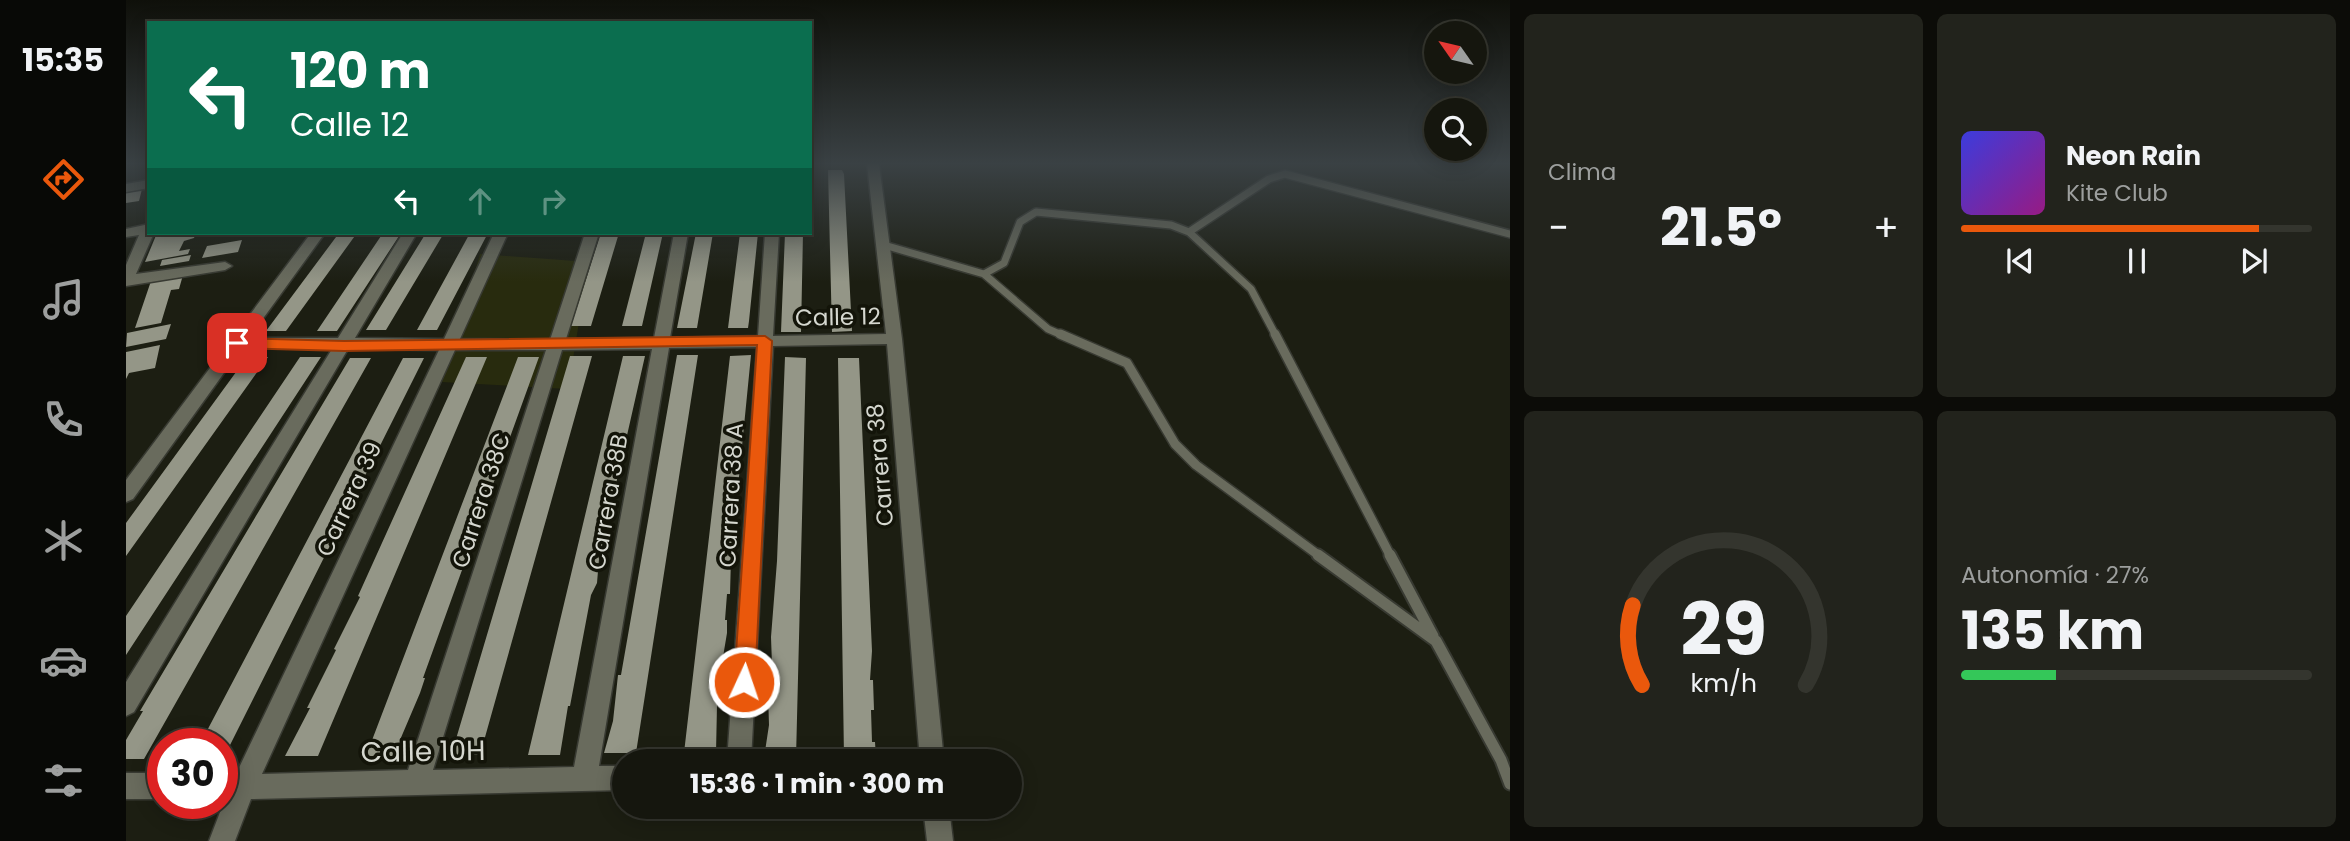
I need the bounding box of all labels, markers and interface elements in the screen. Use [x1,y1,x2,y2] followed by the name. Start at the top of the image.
[1424,21,1488,84] north arrow
[1424,21,1487,161] map controls
[22,37,104,82] text: 15:35
[290,37,431,105] text: 120 m
[175,49,266,140] icon: left
[1424,98,1487,161] button: search
[290,102,409,147] text: Calle 12
[2066,138,2201,174] text: Neon Rain
[39,155,88,204] icon: directions
[1548,156,1616,188] text: Clima
[2066,177,2168,209] text: Kite Club
[388,182,426,220] icon: left
[461,182,499,220] icon: ahead
[534,182,572,220] icon: right
[1660,191,1782,264] text: 21.5°
[1548,201,1569,254] text: −
[1873,201,1899,254] text: +
[2001,242,2039,280] icon: previous
[2118,242,2156,280] icon: pause
[2235,242,2273,280] icon: next
[39,275,88,324] icon: music
[795,300,881,334] street label: Calle 12
[207,313,267,373] pin
[218,324,256,362] icon: arrive
[39,395,88,444] icon: phone
[859,402,901,528] street label: Carrera 38
[711,422,751,568] street label: Carrera 38 A
[444,428,518,572] street label: Carrera 38C
[580,432,636,572] street label: Carrera 38B
[309,436,389,562] street label: Carrera 39
[39,516,88,565] icon: climate
[1961,559,2149,591] text: Autonomía · 27%
[1680,579,1767,680] text: 29
[1961,594,2144,667] text: 135 km
[39,636,88,685] icon: car
[707,645,781,719] position arrow
[1690,666,1757,701] text: km/h
[147,728,238,819] speed limit sign: 30
[360,731,486,772] street label: Calle 10H
[39,756,88,805] icon: filters
[690,766,944,802] text: 15:36 · 1 min · 300 m

